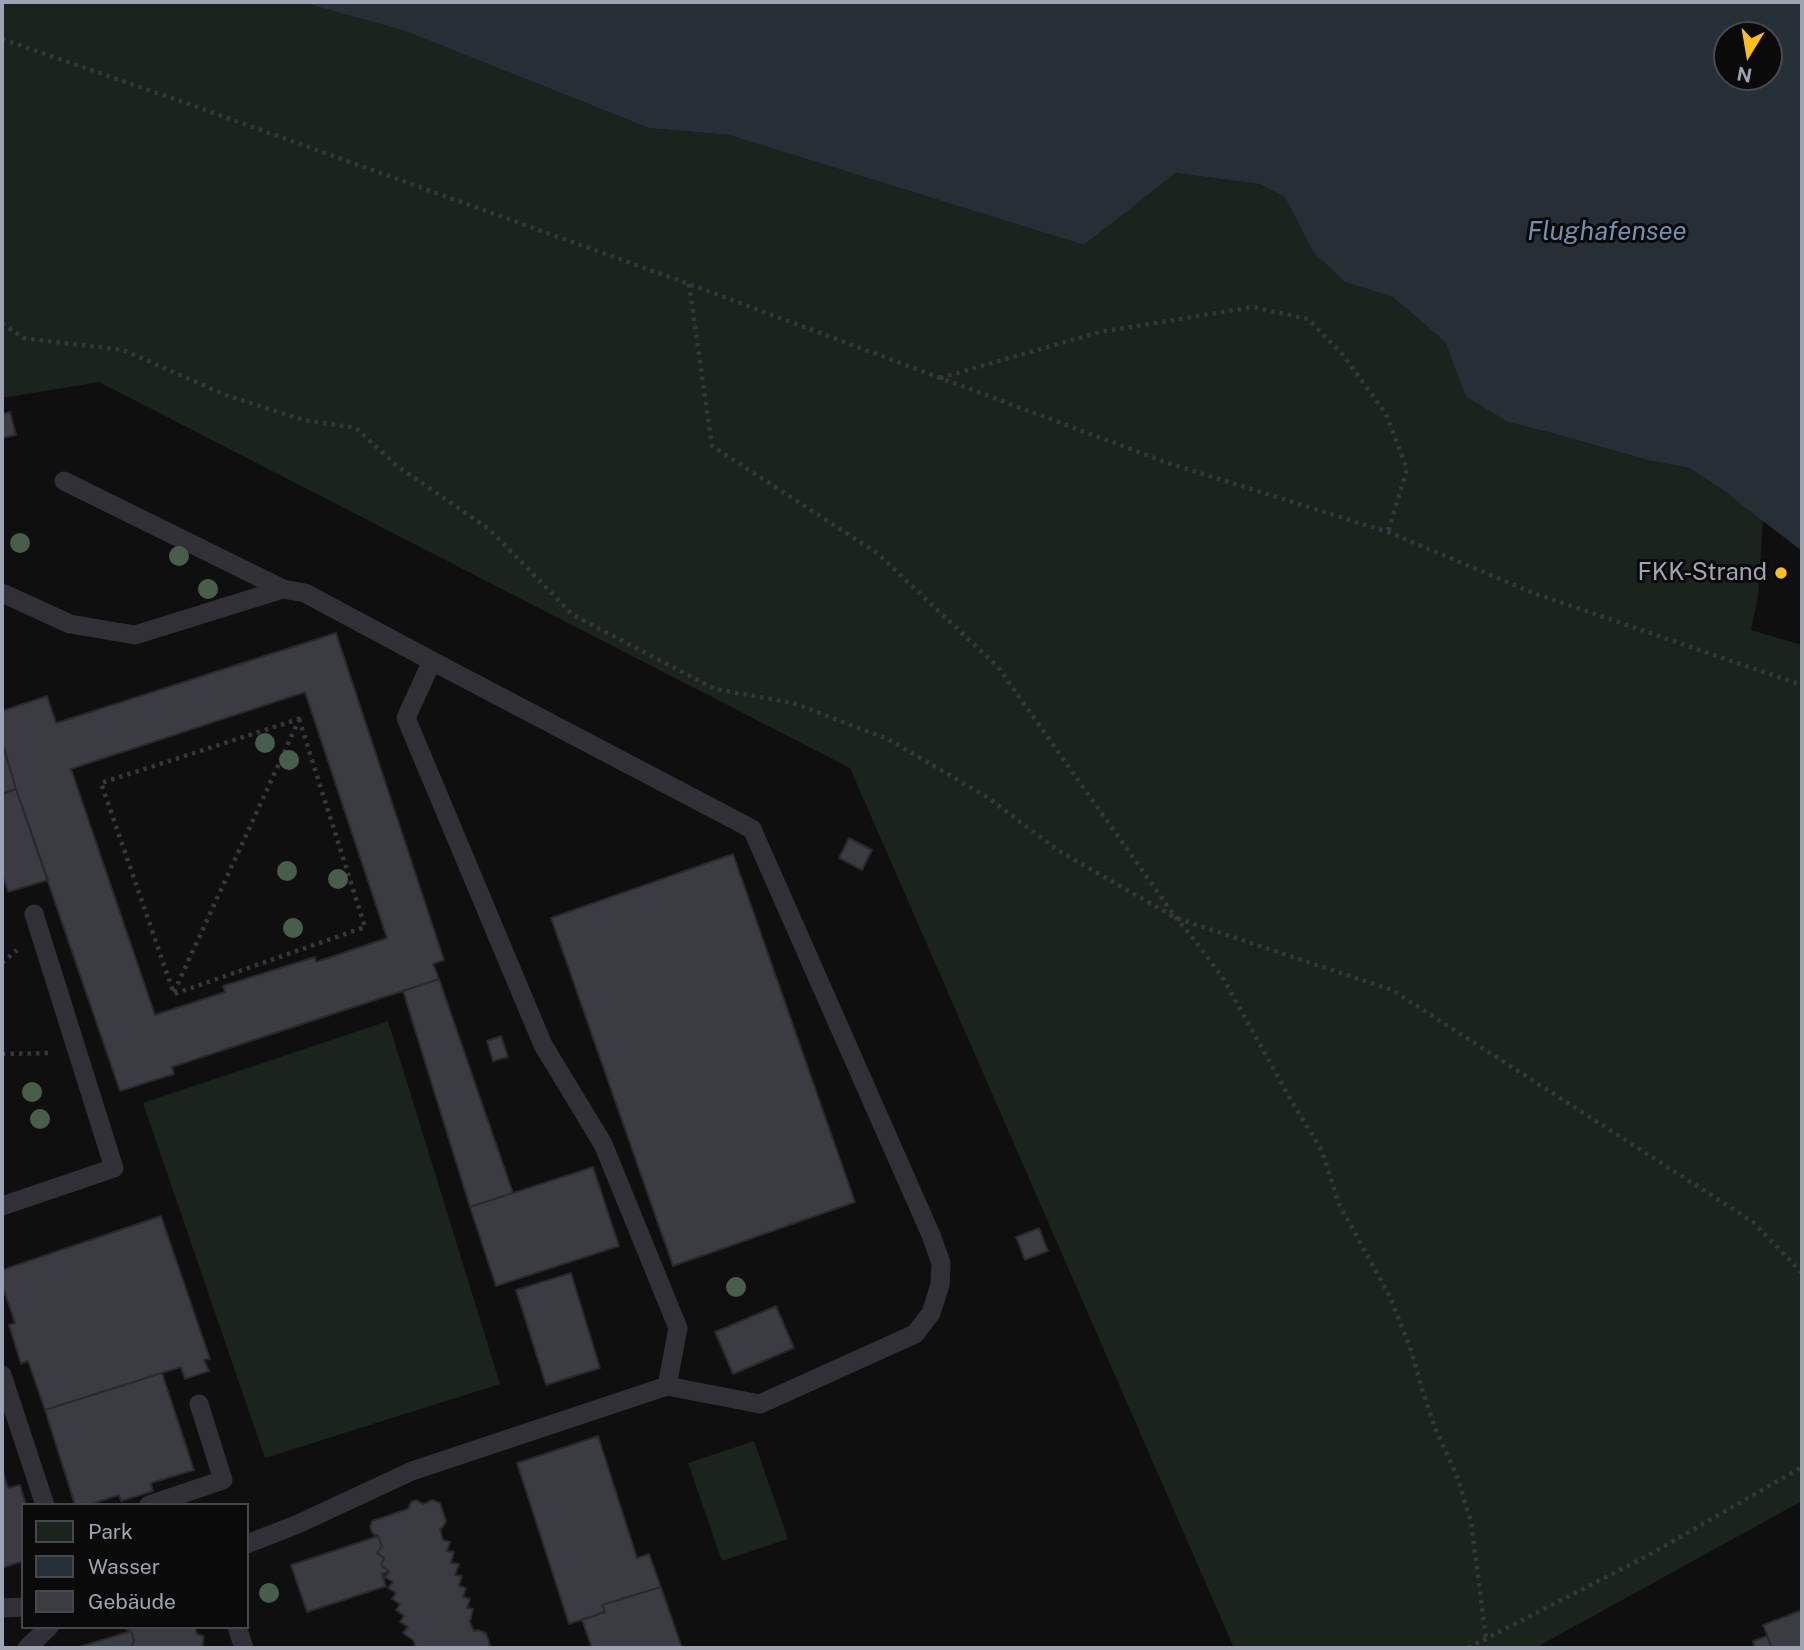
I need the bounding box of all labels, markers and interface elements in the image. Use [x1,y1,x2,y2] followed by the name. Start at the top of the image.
[1713,21,1783,91] north arrow
[1735,62,1754,87] text: N
[1527,216,1687,248] water label: Flughafensee
[1638,559,1767,587] place label: FKK-Strand
[1773,565,1789,581] marker: FKK-Strand
[21,1503,248,1629] legend
[88,1519,133,1544] text: Park
[88,1554,160,1579] text: Wasser
[88,1589,176,1614] text: Gebäude

